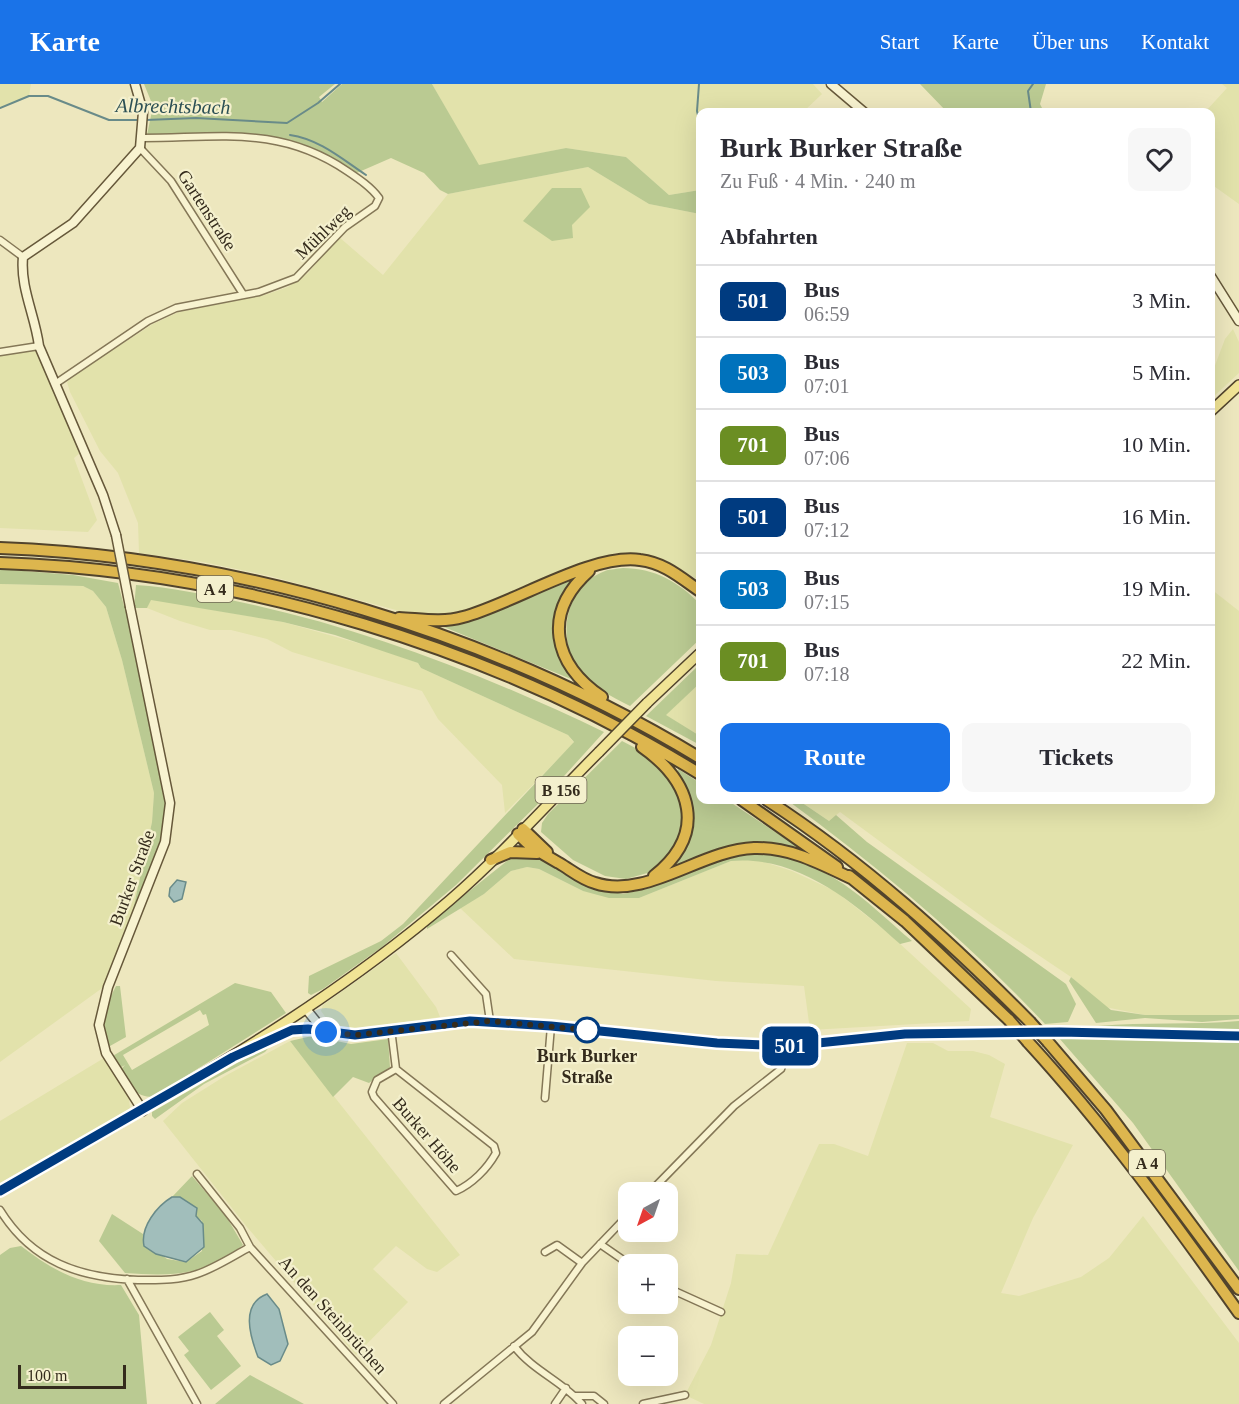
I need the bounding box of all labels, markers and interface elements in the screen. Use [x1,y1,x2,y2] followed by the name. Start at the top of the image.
[30,26,100,57] text: Karte
[880,30,919,54] text: Start
[952,30,999,54] text: Karte
[1032,30,1108,54] text: Über uns
[1141,30,1209,54] text: Kontakt
[113,94,231,118] water label: Albrechtsbach
[1128,128,1191,191] button: heart
[720,132,962,163] text: Burk Burker Straße
[174,166,240,254] street label: Gartenstraße
[720,170,916,192] text: Zu Fuß · 4 Min. · 240 m
[291,201,355,263] street label: Mühlweg
[720,224,818,249] text: Abfahrten
[804,277,839,302] text: Bus
[1132,288,1191,313] text: 3 Min.
[737,289,769,313] text: 501
[804,303,850,325] text: 06:59
[804,349,839,374] text: Bus
[1132,360,1191,385] text: 5 Min.
[737,361,769,385] text: 503
[804,375,850,397] text: 07:01
[804,421,839,446] text: Bus
[1121,432,1191,457] text: 10 Min.
[737,433,769,457] text: 701
[804,447,850,469] text: 07:06
[804,493,839,518] text: Bus
[1121,504,1191,529] text: 16 Min.
[737,505,769,529] text: 501
[804,519,850,541] text: 07:12
[804,565,839,590] text: Bus
[197,576,233,602] road number: A 4
[1121,576,1191,601] text: 19 Min.
[737,577,769,601] text: 503
[804,591,850,613] text: 07:15
[804,637,839,662] text: Bus
[1121,648,1191,673] text: 22 Min.
[737,649,769,673] text: 701
[804,663,850,685] text: 07:18
[720,723,950,792] button: Route
[962,723,1191,792] button: Tickets
[536,777,586,803] road number: B 156
[105,827,159,929] street label: Burker Straße
[311,1017,341,1047] your location
[574,1017,600,1043] marker: Burk Burker Straße
[756,1026,824,1066] line badge: 501
[774,1034,806,1058] text: 501
[537,1046,637,1087] place label: Burk Burker Straße
[389,1093,465,1177] street label: Burker Höhe
[1129,1150,1165,1176] road number: A 4
[618,1182,678,1242] north arrow
[618,1182,678,1386] map controls
[275,1252,391,1378] street label: An den Steinbrüchen
[618,1254,678,1314] button: +
[618,1326,678,1386] button: −
[18,1362,126,1390] scale bar
[27,1367,67,1384] text: 100 m

